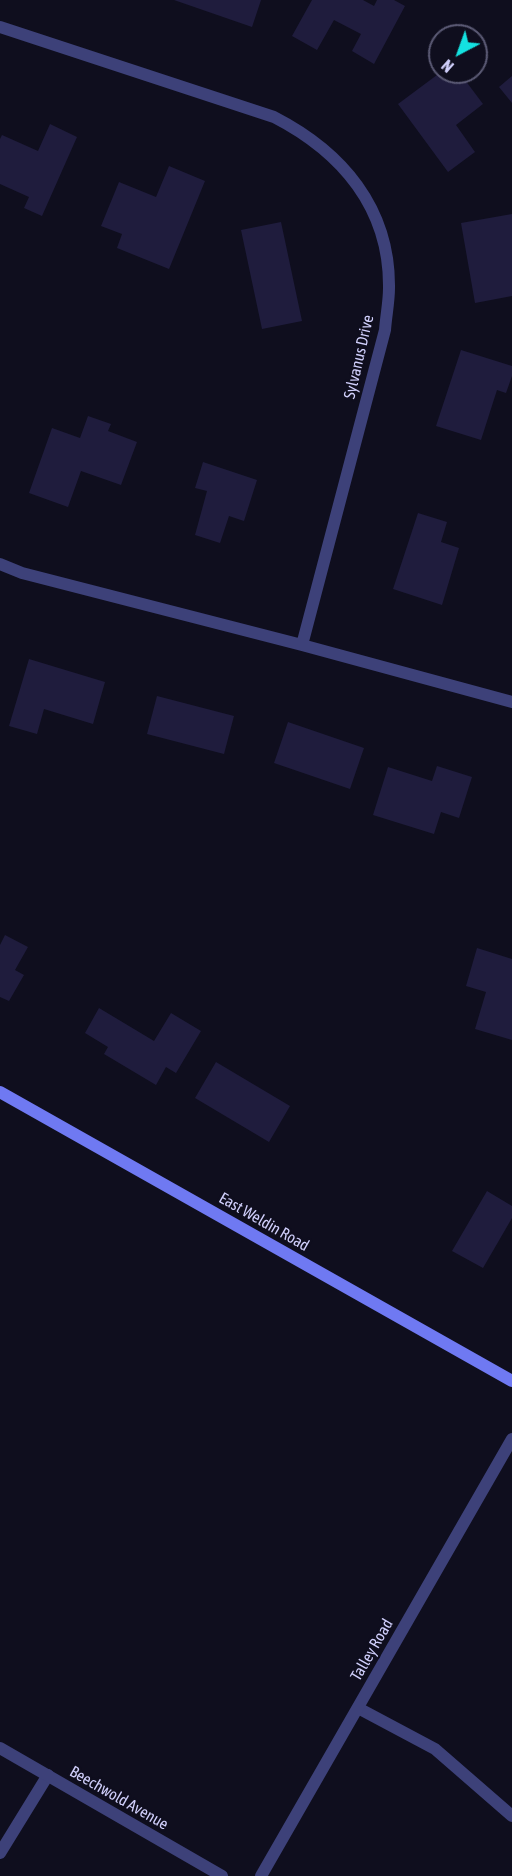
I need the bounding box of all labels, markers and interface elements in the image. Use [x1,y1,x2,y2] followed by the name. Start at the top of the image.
[428,24,488,84] north arrow
[438,56,457,76] text: N
[340,313,378,401] street label: Sylvanus Drive
[215,1188,313,1256] street label: East Weldin Road
[347,1616,397,1684] street label: Talley Road
[66,1762,172,1834] street label: Beechwold Avenue

